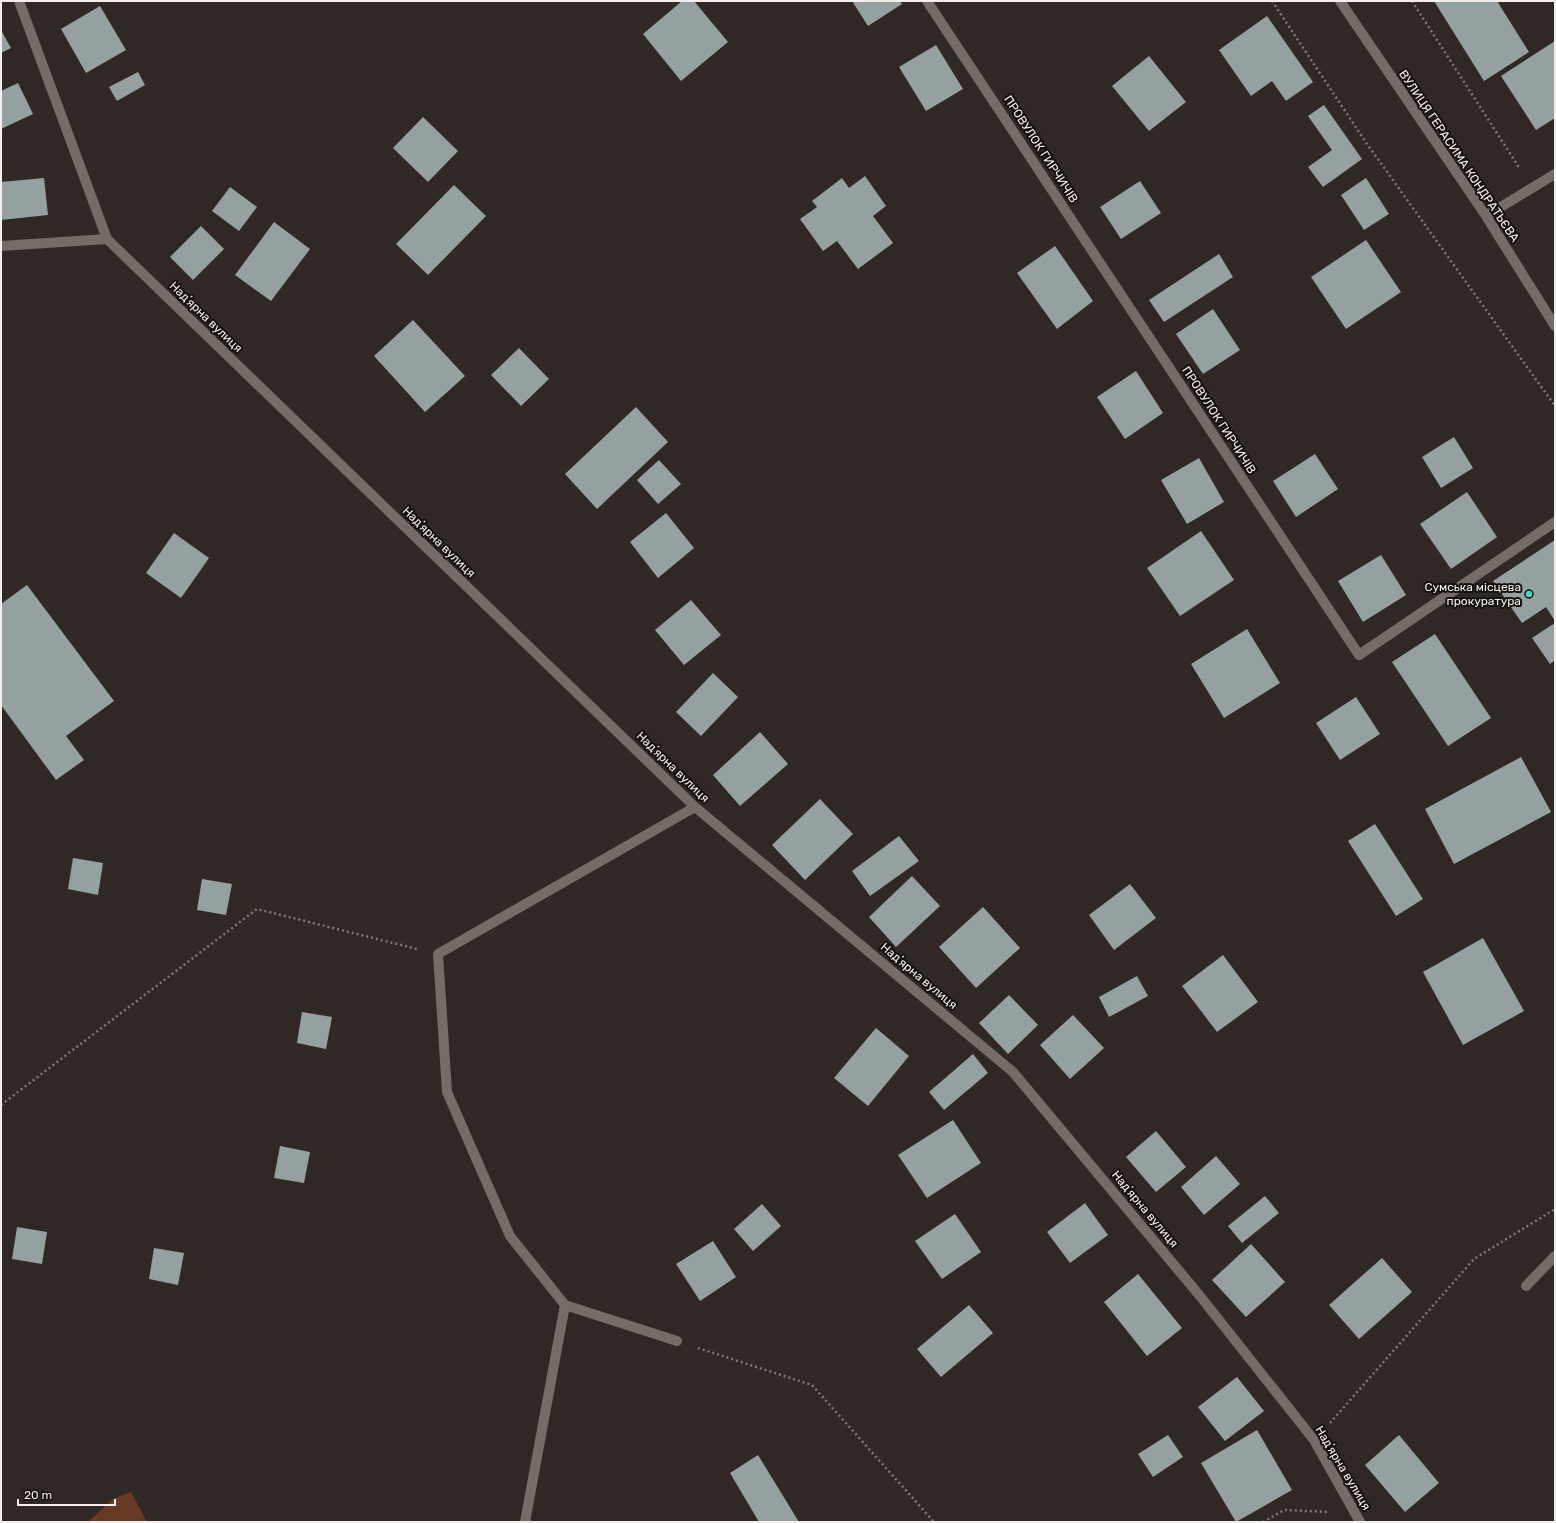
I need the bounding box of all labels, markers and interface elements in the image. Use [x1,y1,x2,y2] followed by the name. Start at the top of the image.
[1396,67,1522,245] street label: ВУЛИЦЯ ГЕРАСИМА КОНДРАТЬЄВА
[1001,93,1081,205] street label: ПРОВУЛОК ГИРЧИЧІВ
[167,279,245,355] street label: Надʼярна вулиця
[1179,364,1259,476] street label: ПРОВУЛОК ГИРЧИЧІВ
[400,504,478,580] street label: Надʼярна вулиця
[1424,580,1521,608] place label: Сумська місцева прокуратура
[1524,589,1534,599] marker: Сумська місцева прокуратура
[634,729,712,805] street label: Надʼярна вулиця
[878,940,960,1012] street label: Надʼярна вулиця
[1109,1168,1181,1250] street label: Надʼярна вулиця
[1312,1423,1374,1513] street label: Надʼярна вулиця
[18,1481,115,1507] scale bar
[24,1488,52,1502] text: 20 m

